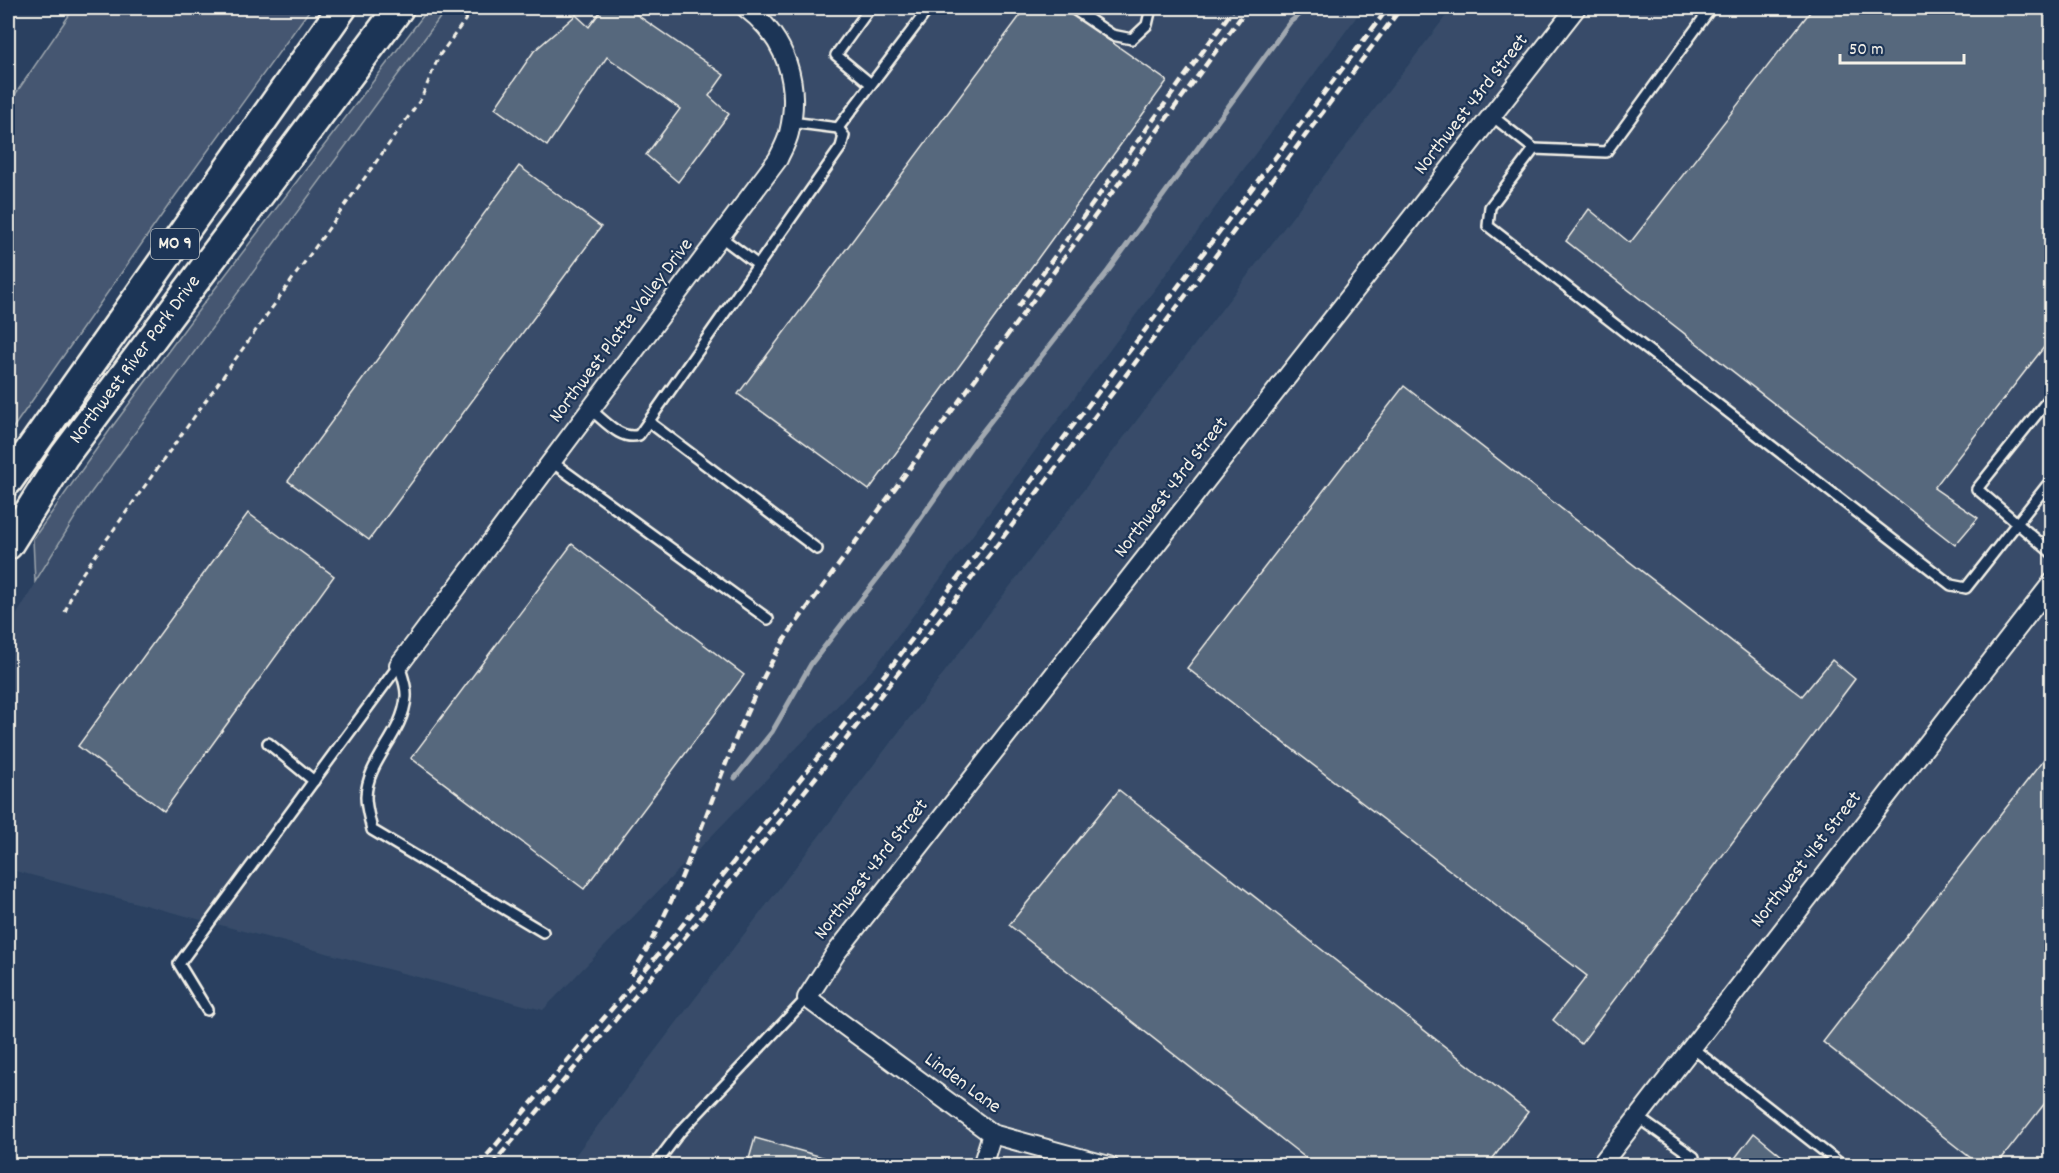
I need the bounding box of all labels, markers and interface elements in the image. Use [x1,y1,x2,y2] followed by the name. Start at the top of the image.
[1840,27,1964,65] scale bar
[1408,29,1536,181] street label: Northwest 43rd Street
[1849,38,1884,63] text: 50 m
[151,229,199,259] road number: MO 9
[543,233,701,429] street label: Northwest Platte Valley Drive
[63,269,208,450] street label: Northwest River Park Drive
[1108,412,1236,564] street label: Northwest 43rd Street
[1745,786,1869,934] street label: Northwest 41st Street
[808,794,936,946] street label: Northwest 43rd Street
[918,1047,1006,1122] street label: Linden Lane

